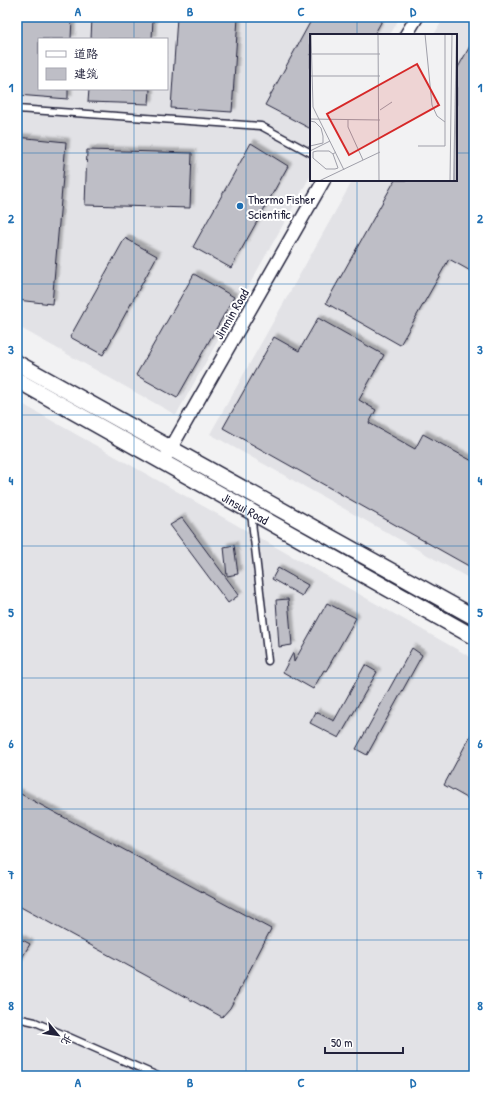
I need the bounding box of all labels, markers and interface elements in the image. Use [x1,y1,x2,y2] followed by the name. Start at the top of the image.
[75,2,82,20] text: A
[187,2,194,20] text: B
[297,2,305,20] text: C
[410,2,417,20] text: D
[310,34,457,181] inset map
[38,38,168,90] legend
[74,45,98,62] text: 道路
[74,65,98,82] text: 建筑
[9,78,14,96] text: 1
[478,78,483,96] text: 1
[248,190,315,223] place label: Thermo Fisher Scientific
[235,201,245,211] marker: Thermo Fisher Scientific
[8,209,15,227] text: 2
[477,209,484,227] text: 2
[209,285,253,343] street label: Jinmin Road
[8,340,14,358] text: 3
[477,340,483,358] text: 3
[9,471,14,489] text: 4
[478,471,483,489] text: 4
[219,488,272,529] street label: Jinsui Road
[8,603,14,621] text: 5
[477,603,483,621] text: 5
[8,734,14,752] text: 6
[477,734,483,752] text: 6
[7,865,15,883] text: 7
[476,865,484,883] text: 7
[8,996,14,1014] text: 8
[477,996,483,1014] text: 8
[38,1015,78,1055] north arrow
[325,1029,403,1055] scale bar
[58,1032,76,1048] text: 北
[331,1034,352,1051] text: 50 m
[75,1073,82,1091] text: A
[187,1073,194,1091] text: B
[297,1073,305,1091] text: C
[410,1073,417,1091] text: D

